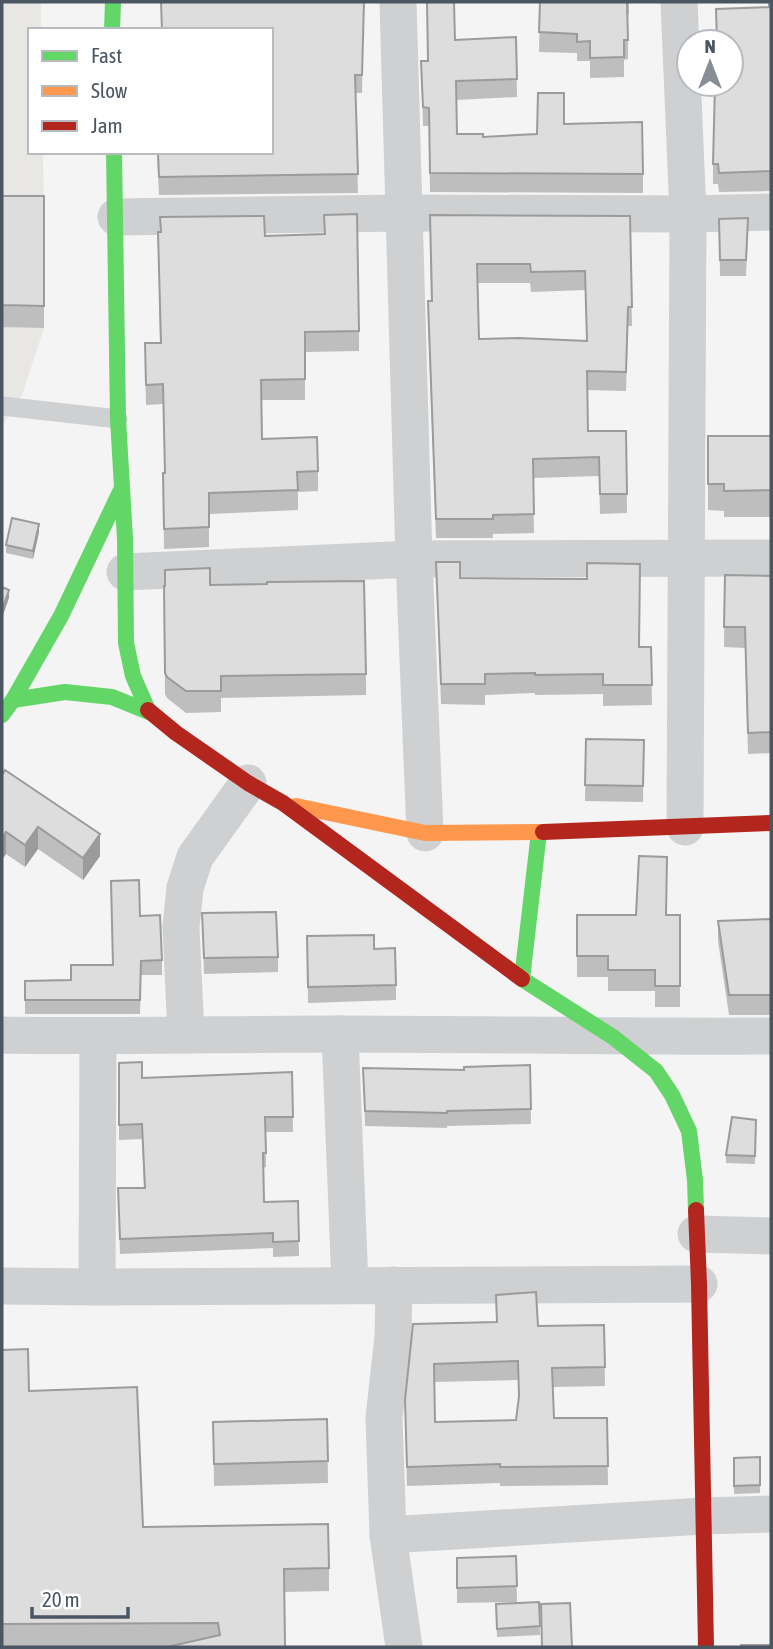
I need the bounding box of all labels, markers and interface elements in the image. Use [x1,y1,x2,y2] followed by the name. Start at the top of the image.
[28,28,273,154] legend
[675,28,745,98] north arrow
[704,35,716,57] text: N
[91,43,122,67] text: Fast
[91,78,128,102] text: Slow
[91,113,123,137] text: Jam
[32,1576,128,1620] scale bar
[42,1587,80,1611] text: 20 m

